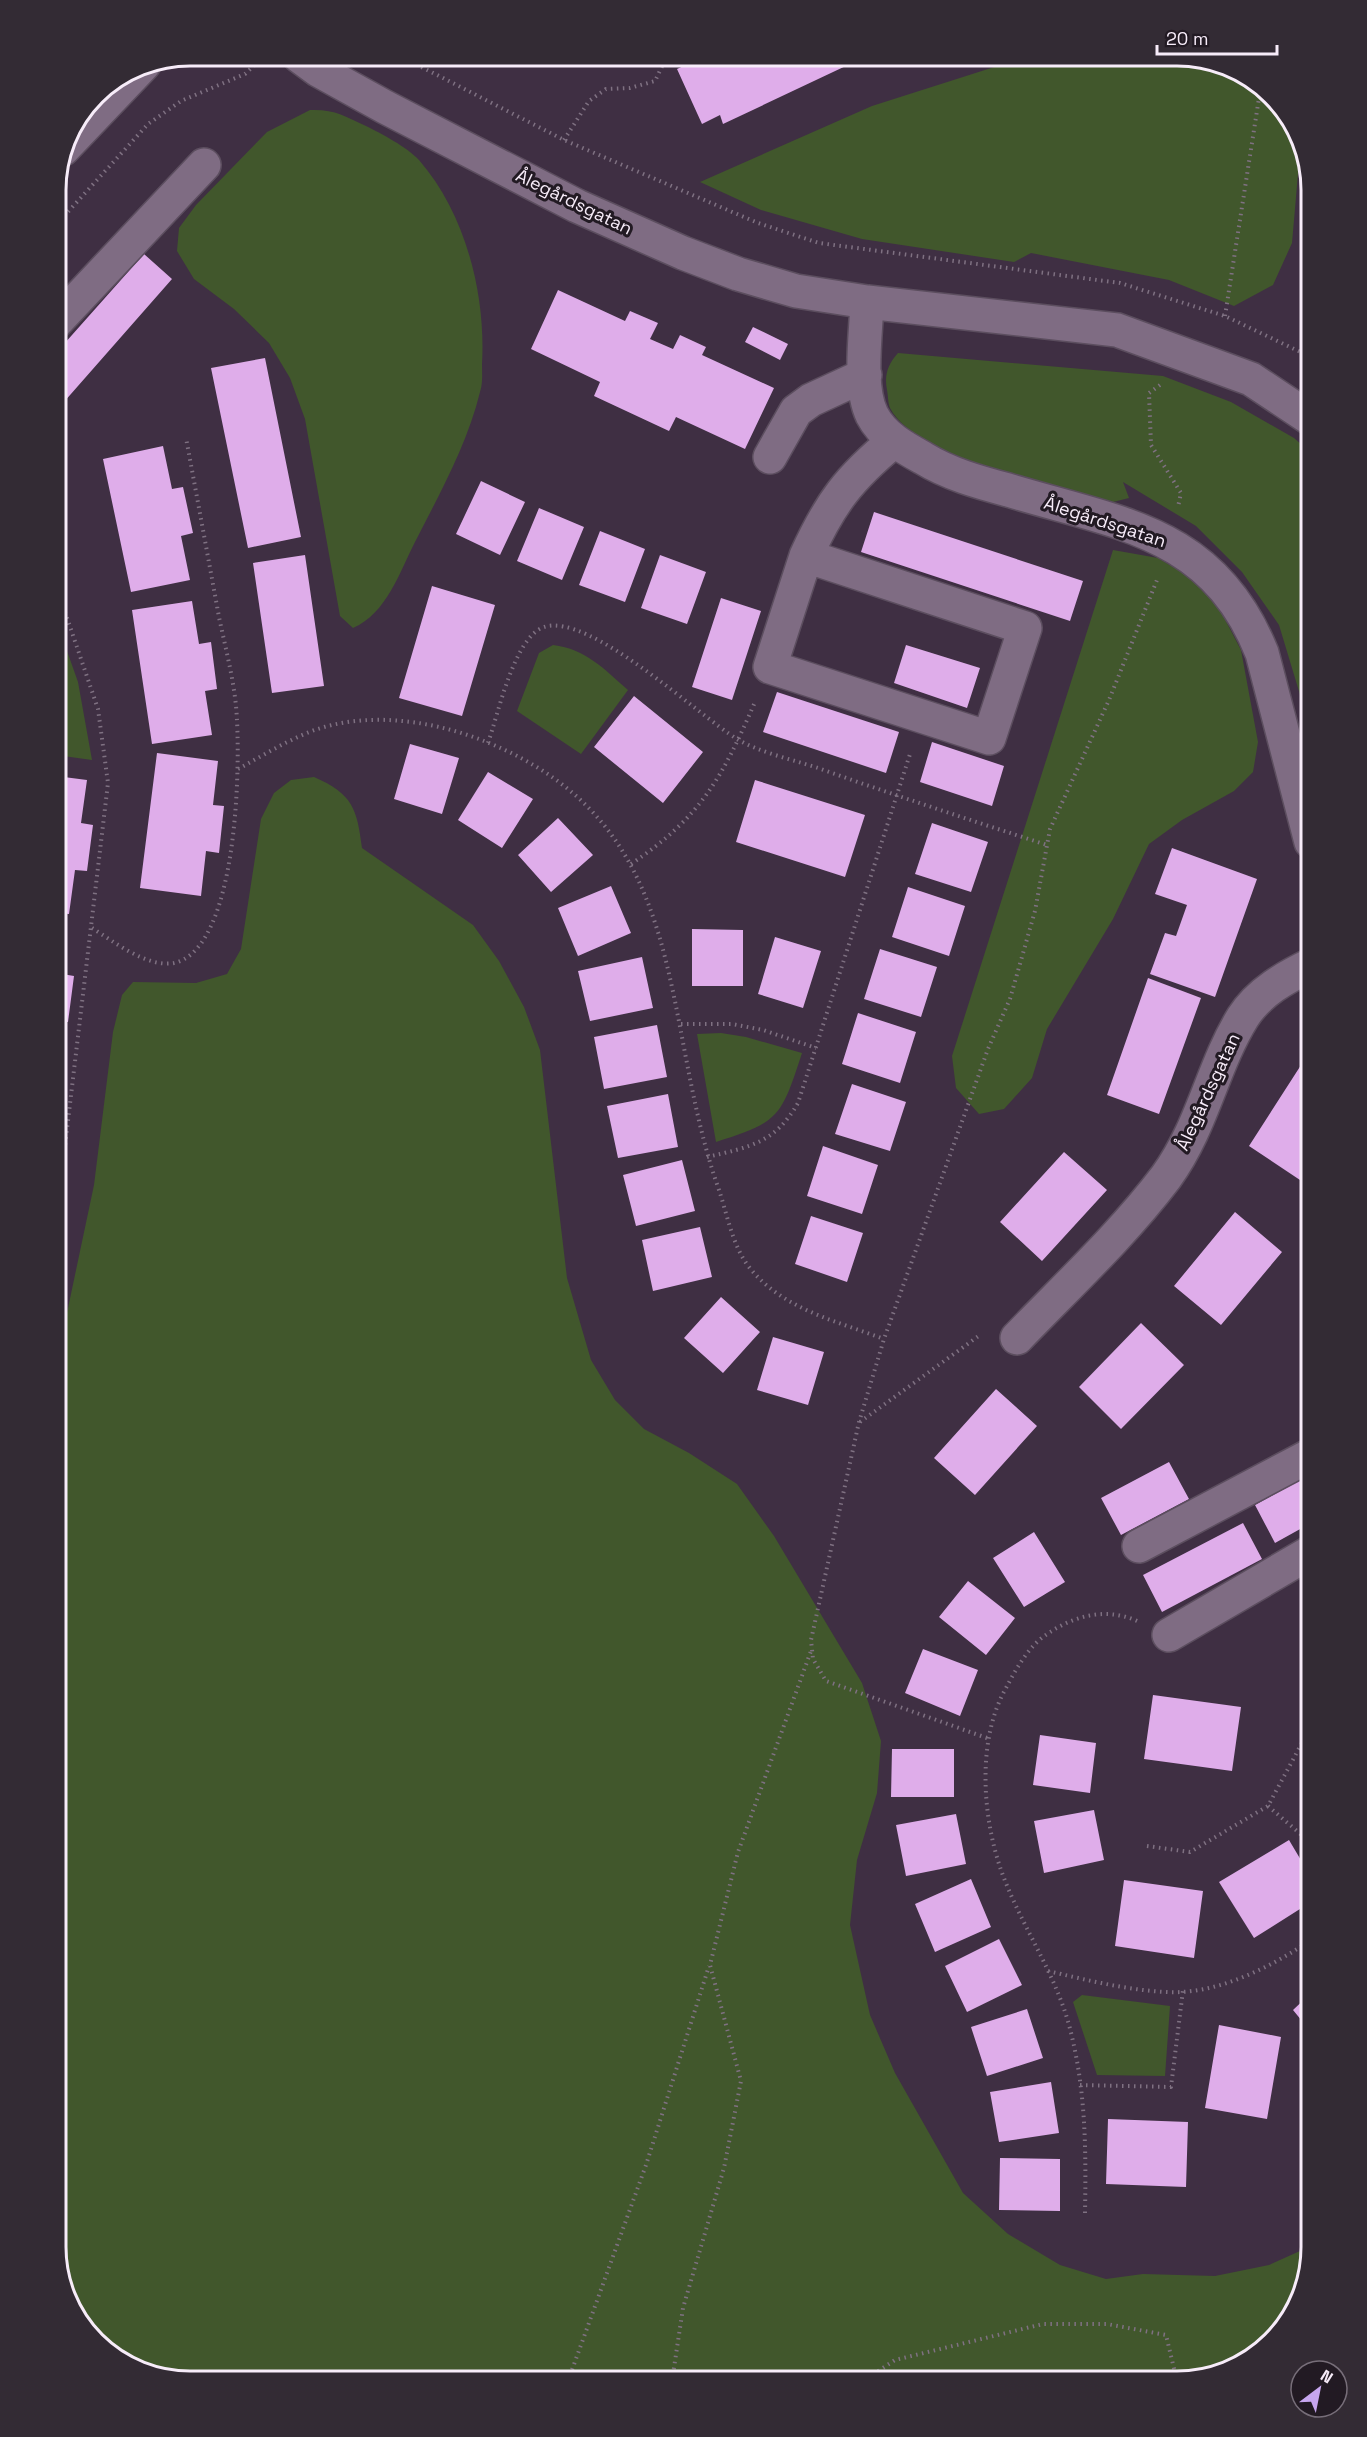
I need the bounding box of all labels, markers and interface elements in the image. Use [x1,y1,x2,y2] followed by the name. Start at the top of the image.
[1157,18,1277,56] scale bar
[1166,27,1209,50] text: 20 m
[512,163,636,240] street label: Ålegårdsgatan
[1041,491,1169,552] street label: Ålegårdsgatan
[1170,1029,1245,1154] street label: Ålegårdsgatan
[1289,2359,1349,2419] north arrow
[1317,2365,1337,2388] text: N

